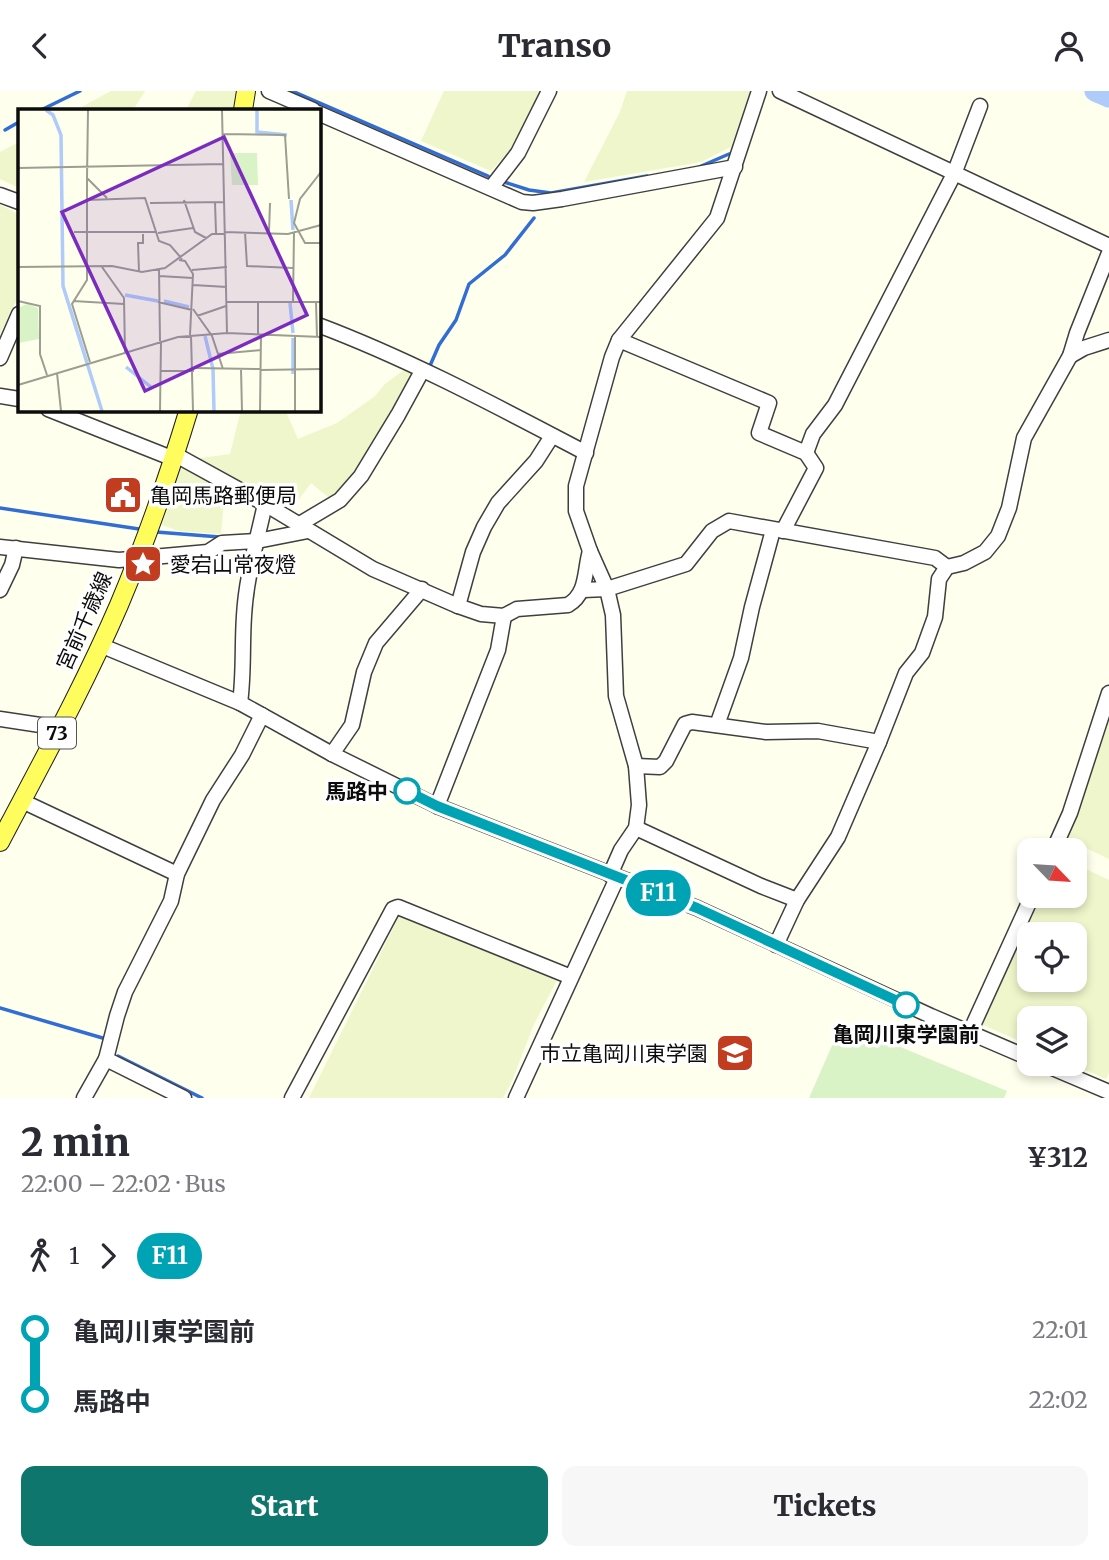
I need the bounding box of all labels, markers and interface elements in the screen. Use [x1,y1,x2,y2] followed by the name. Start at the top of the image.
[498,26,611,66] text: Transo
[21,27,59,65] icon: back
[1050,27,1088,65] icon: person
[18,109,320,411] inset map
[102,474,144,516] public building icon: 亀岡馬路郵便局
[150,482,297,509] place label: 亀岡馬路郵便局
[122,543,164,585] place icon: 愛宕山常夜燈
[170,551,296,578] place label: 愛宕山常夜燈
[50,568,118,674] street label: 宮前千歳線
[38,717,76,748] road number: 73
[325,778,388,805] place label: 馬路中
[394,778,420,804] marker: 馬路中
[1017,838,1087,908] north arrow
[1017,838,1087,1076] map controls
[618,870,698,916] line badge: F11
[640,877,676,908] text: F11
[1017,922,1087,992] button: locate
[893,992,919,1018] marker: 亀岡川東学園前
[1017,1006,1087,1076] button: layers
[833,1021,980,1048] place label: 亀岡川東学園前
[714,1032,756,1074] school or university icon: 市立亀岡川東学園
[540,1040,708,1067] place label: 市立亀岡川東学園
[21,1119,130,1166] text: 2 min
[1027,1141,1088,1174] text: ¥312
[21,1169,226,1198] text: 22:00 – 22:02 · Bus
[21,1237,59,1275] icon: walk
[89,1237,127,1275] icon: forward
[151,1240,188,1271] text: F11
[69,1241,79,1270] text: 1
[73,1315,255,1348] text: 亀岡川東学園前
[1032,1315,1088,1344] text: 22:01
[73,1385,151,1418] text: 馬路中
[1029,1385,1088,1414] text: 22:02
[21,1466,548,1546] button: Start
[562,1466,1088,1546] button: Tickets

